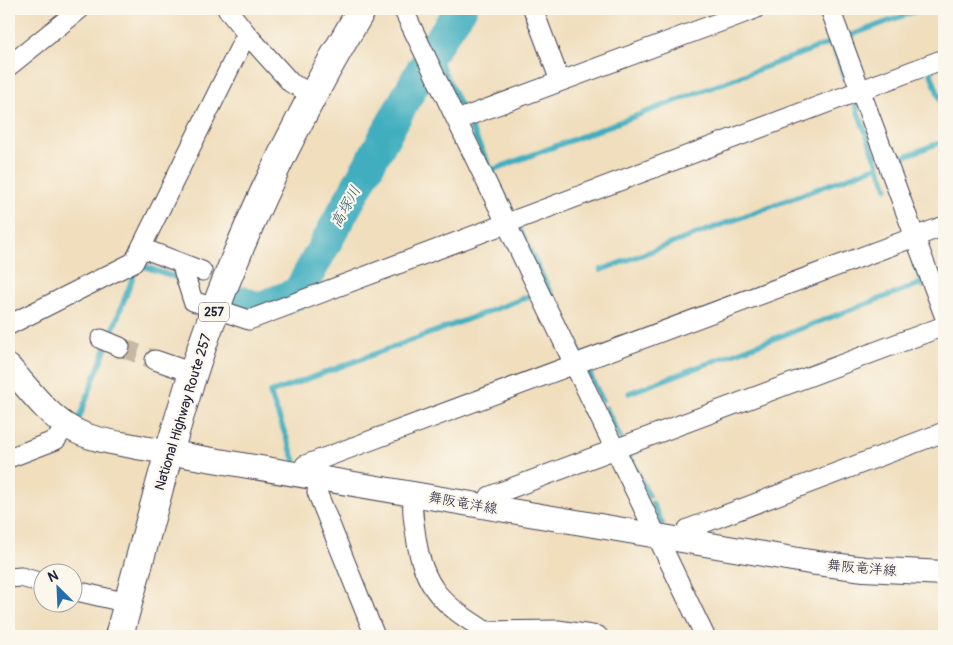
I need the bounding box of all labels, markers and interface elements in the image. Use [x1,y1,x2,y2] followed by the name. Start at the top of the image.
[327,183,365,231] water label: 高塚川
[199,302,229,322] road number: 257
[151,331,215,492] street label: National Highway Route 257
[427,489,499,517] street label: 舞阪竜洋線
[826,556,898,580] street label: 舞阪竜洋線
[32,562,82,612] north arrow
[45,567,61,586] text: N

